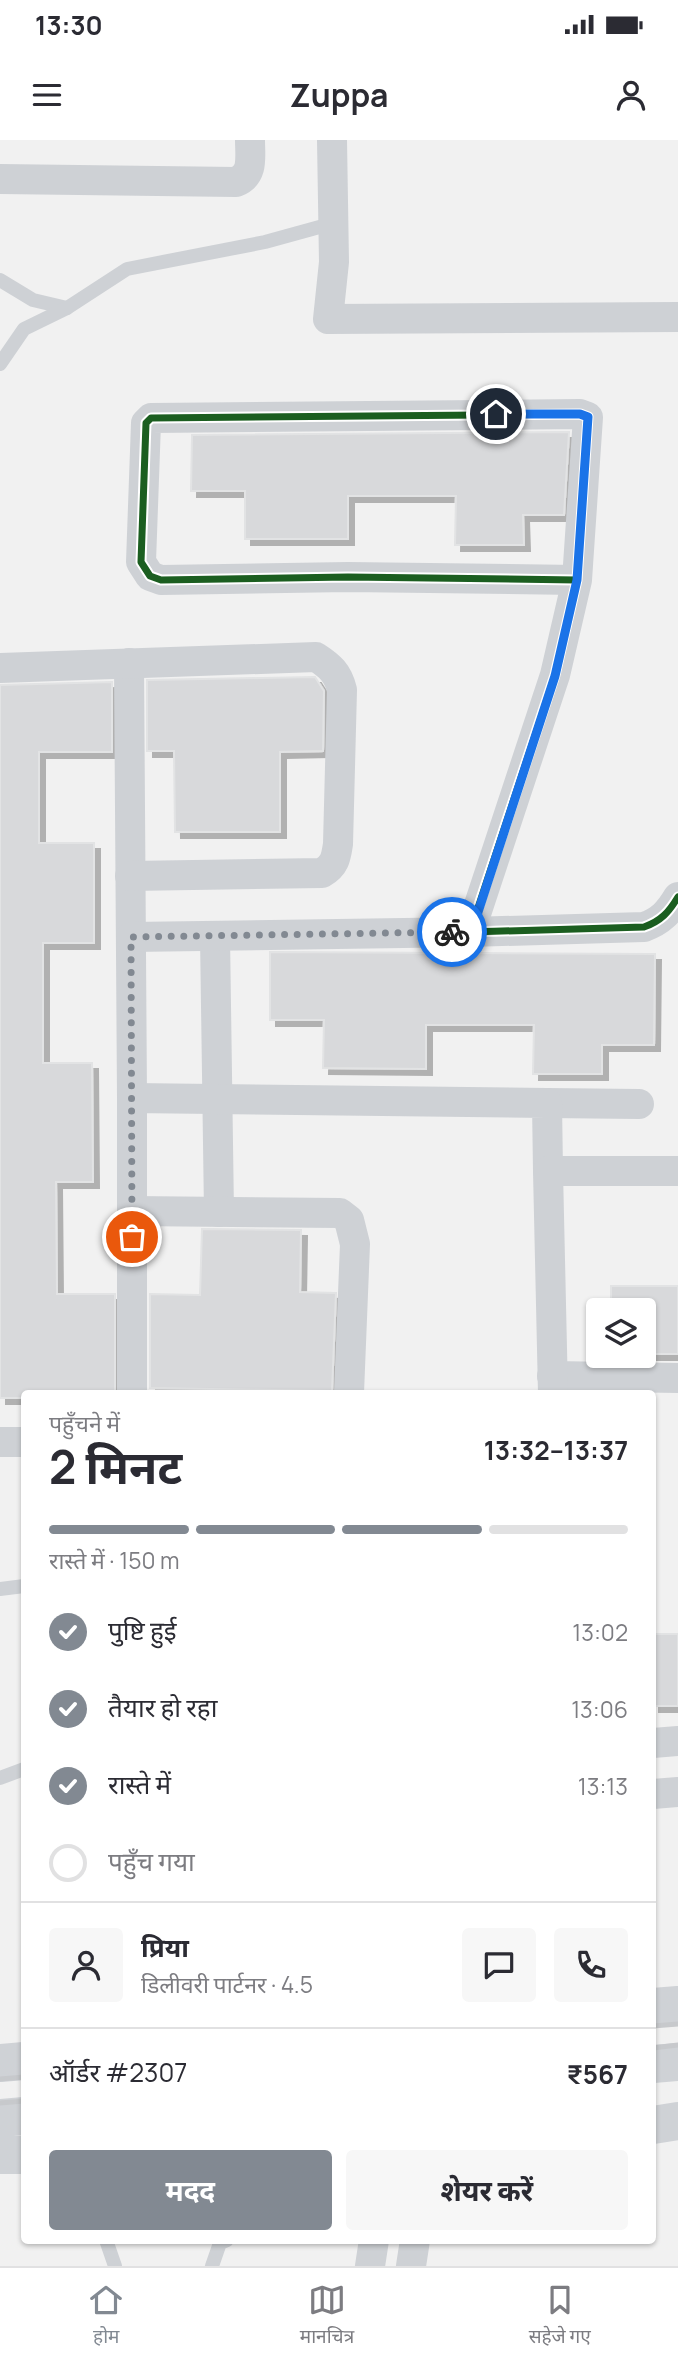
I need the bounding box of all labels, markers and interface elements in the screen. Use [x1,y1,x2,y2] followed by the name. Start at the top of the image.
[35,7,103,43] text: 13:30
[289,73,389,117] text: Zuppa
[28,76,66,114] icon: menu
[612,76,650,114] icon: person
[466,384,526,444] pin
[477,395,515,433] icon: home
[417,897,487,967] courier
[433,913,471,951] icon: bike
[102,1207,162,1267] pin
[113,1218,151,1256] icon: bag
[586,1298,656,1368] map controls
[586,1298,656,1368] button: layers
[49,1407,120,1439] text: पहुँचने में
[484,1432,628,1468] text: 13:32–13:37
[49,1435,182,1498] text: 2 मिनट
[49,1544,180,1576] text: रास्ते में · 150 m
[108,1612,176,1648] text: पुष्टि हुई
[49,1613,87,1651] icon: check
[572,1616,628,1648] text: 13:02
[108,1689,217,1725] text: तैयार हो रहा
[49,1690,87,1728] icon: check
[571,1693,628,1725] text: 13:06
[108,1766,171,1802] text: रास्ते में
[49,1767,87,1805] icon: check
[578,1770,628,1802] text: 13:13
[108,1843,195,1879] text: पहुँच गया
[49,1928,123,2002] button: person
[462,1928,536,2002] button: chat
[554,1928,628,2002] button: phone
[141,1929,189,1965] text: प्रिया
[141,1968,313,2000] text: डिलीवरी पार्टनर · 4.5
[49,2054,187,2090] text: ऑर्डर #2307
[567,2056,628,2092] text: ₹567
[49,2150,332,2230] button: मदद
[346,2150,628,2230] button: शेयर करें
[87,2281,125,2351] tab: होम
[300,2281,354,2351] tab: मानचित्र
[529,2281,591,2351] tab: सहेजे गए

